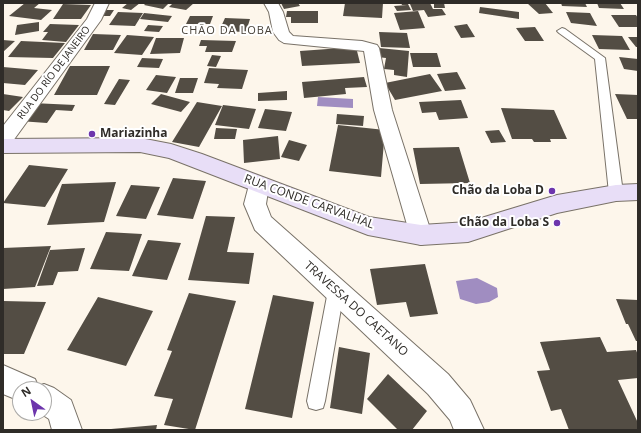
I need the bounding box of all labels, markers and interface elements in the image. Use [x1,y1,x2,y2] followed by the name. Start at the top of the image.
[15,24,93,122] street label: RUA DO RÍO DE JANEIRO
[181,24,273,38] district label: CHÃO DA LOBA
[100,127,167,141] place label: Mariazinha
[87,129,97,139] marker: Mariazinha
[242,172,376,232] street label: RUA CONDE CARVALHAL
[452,184,544,198] place label: Chão da Loba D
[547,186,557,196] marker: Chão da Loba D
[459,216,549,230] place label: Chão da Loba S
[552,218,562,228] marker: Chão da Loba S
[301,259,411,359] street label: TRAVESSA DO CAETANO
[12,381,52,421] north arrow
[18,383,34,400] text: N

